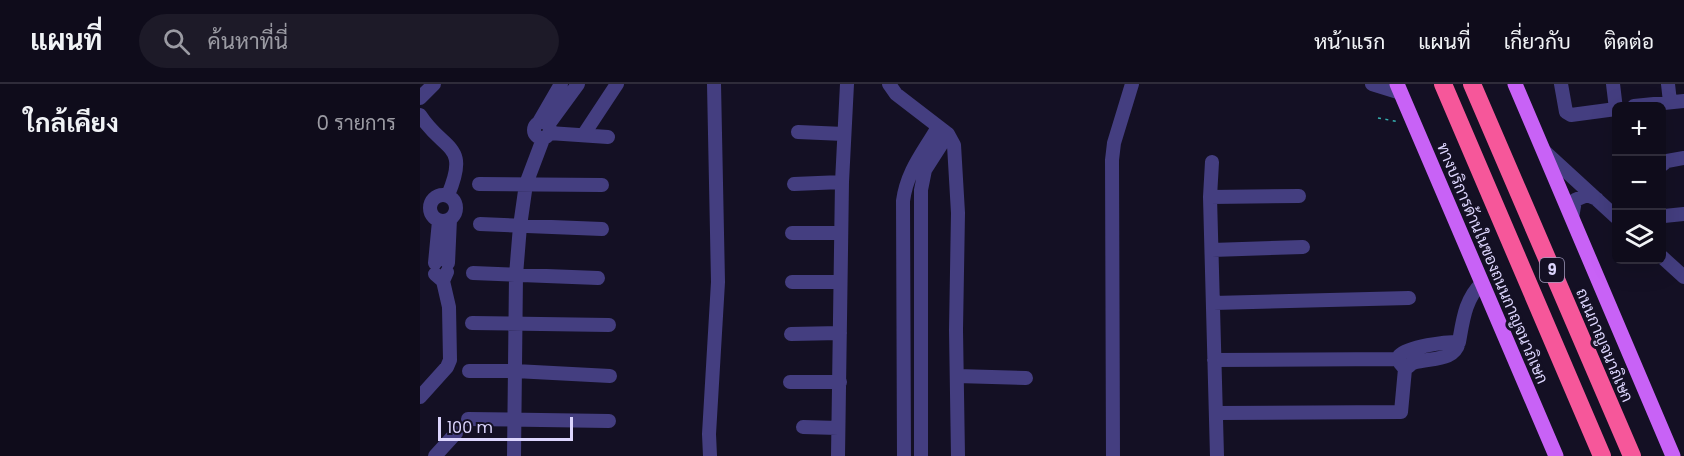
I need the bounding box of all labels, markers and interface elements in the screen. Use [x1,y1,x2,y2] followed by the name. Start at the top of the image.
[139,14,559,68] search box
[30,21,103,60] text: แผนที่
[160,25,193,58] icon: search
[208,26,288,57] text: ค้นหาที่นี่
[1314,27,1385,56] text: หน้าแรก
[1418,27,1471,56] text: แผนที่
[1504,27,1571,56] text: เกี่ยวกับ
[1604,27,1654,56] text: ติดต่อ
[1612,102,1666,264] map controls
[1612,102,1666,156] button: +
[24,105,119,141] text: ใกล้เคียง
[316,109,396,137] text: 0 รายการ
[1431,139,1554,387] street label: ทางบริการด้านในของถนนกาญจนาภิเษก
[1612,156,1666,210] button: −
[1612,210,1666,264] button: layers
[1540,258,1564,282] road number: 9
[1570,285,1639,406] street label: ถนนกาญจนาภิเษก
[438,414,573,442] scale bar
[447,416,493,439] text: 100 m

